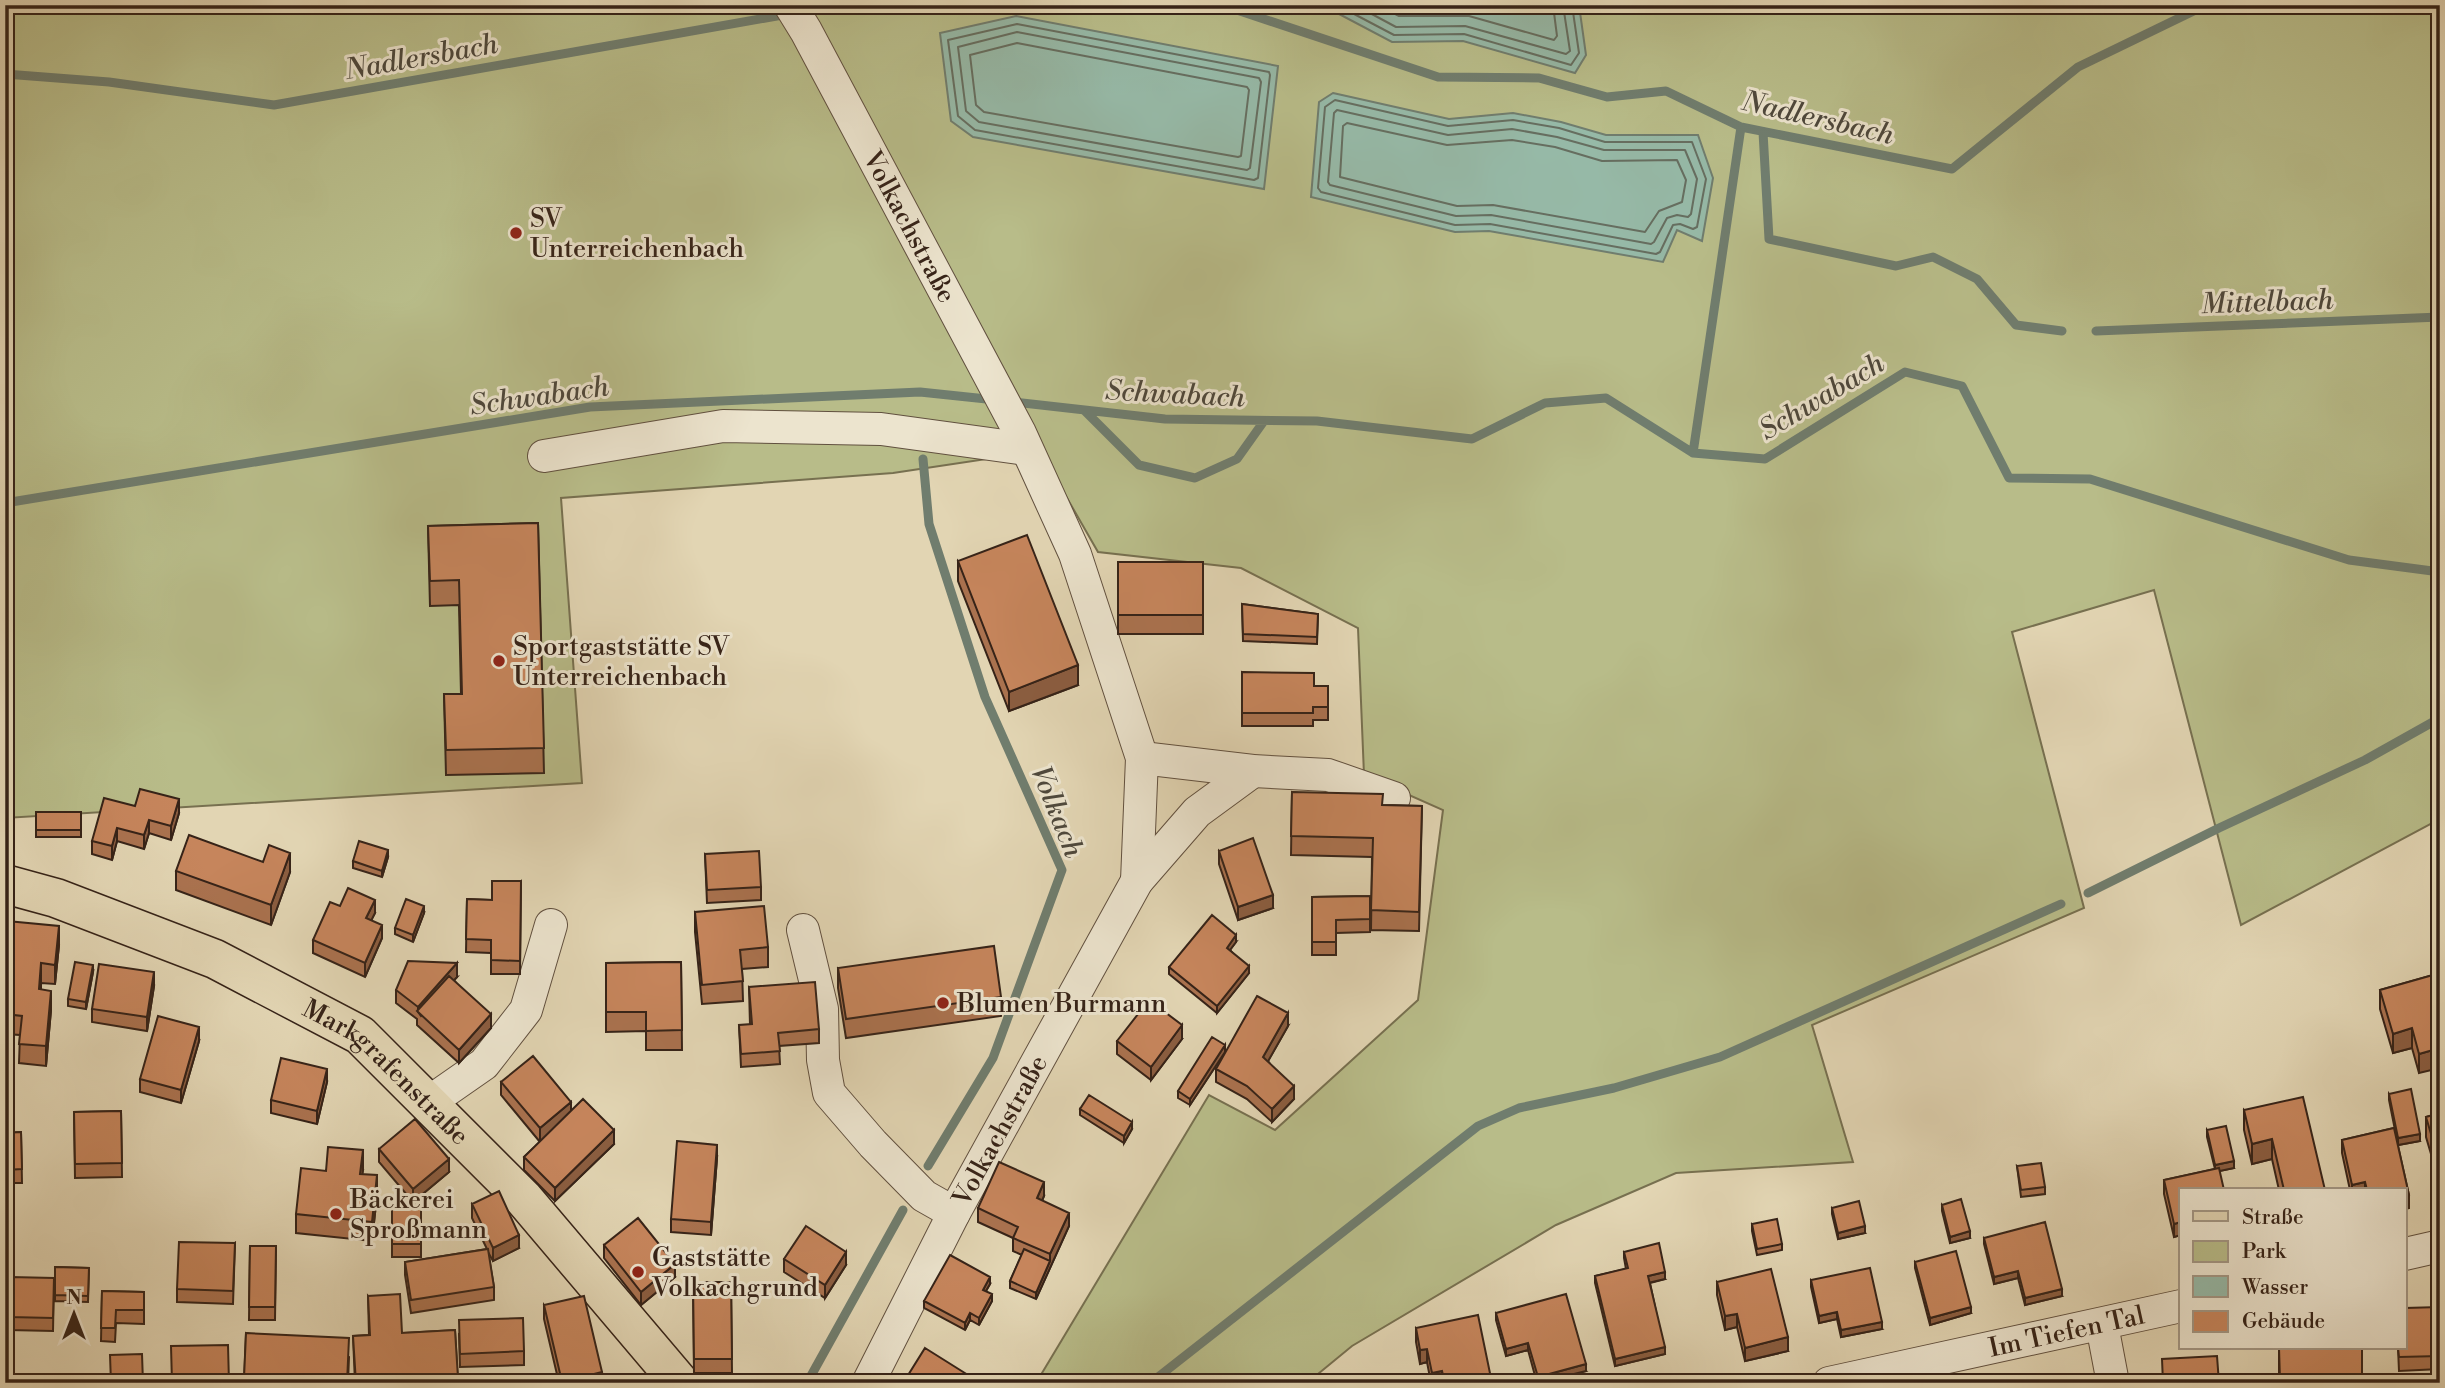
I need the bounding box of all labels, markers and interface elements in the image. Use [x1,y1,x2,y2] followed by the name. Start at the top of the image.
[341,27,501,88] water label: Nadlersbach
[1737,84,1897,153] water label: Nadlersbach
[855,145,963,308] street label: Volkachstraße
[530,203,744,265] place label: SV Unterreichenbach
[508,225,524,241] marker: SV Unterreichenbach
[2200,283,2334,322] water label: Mittelbach
[1753,346,1891,448] water label: Schwabach
[468,369,611,424] water label: Schwabach
[1104,373,1246,416] water label: Schwabach
[513,631,730,693] place label: Sportgaststätte SV Unterreichenbach
[491,653,507,669] marker: Sportgaststätte SV Unterreichenbach
[1022,761,1091,863] water label: Volkach
[956,988,1166,1020] place label: Blumen Burmann
[297,993,476,1152] street label: Markgrafenstraße
[935,995,951,1011] marker: Blumen Burmann
[946,1050,1055,1213] street label: Volkachstraße
[349,1184,487,1246] place label: Bäckerei Sproßmann
[2179,1188,2406,1350] legend
[2242,1205,2304,1231] text: Straße
[328,1206,344,1222] marker: Bäckerei Sproßmann
[2242,1239,2287,1265] text: Park
[651,1242,818,1304] place label: Gaststätte Volkachgrund
[630,1264,646,1280] marker: Gaststätte Volkachgrund
[2241,1275,2308,1301] text: Wasser
[38,1280,108,1350] north arrow
[66,1286,82,1310] text: N
[1986,1299,2148,1365] street label: Im Tiefen Tal
[2242,1309,2325,1335] text: Gebäude

